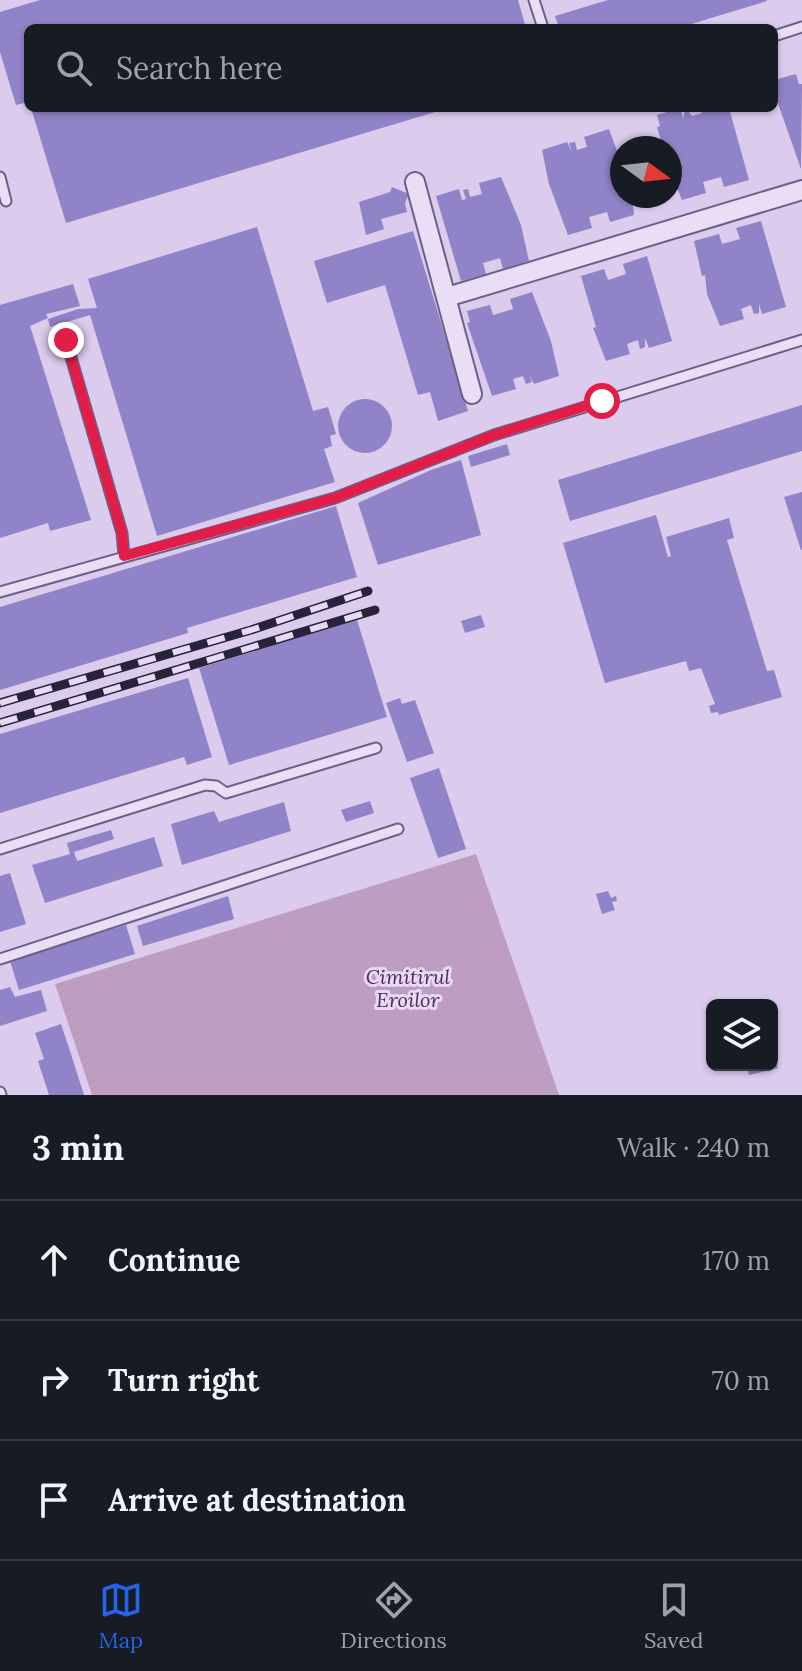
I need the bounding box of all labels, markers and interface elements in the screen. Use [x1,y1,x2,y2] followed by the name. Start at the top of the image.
[24,24,778,112] search box
[52,46,96,90] icon: search
[116,49,283,87] text: Search here
[610,136,682,208] north arrow
[48,322,84,358] route end
[584,383,620,419] route start
[366,964,451,1012] park label: Cimitirul Eroilor
[706,999,778,1071] map controls
[706,999,778,1071] button: layers
[32,1126,124,1169] text: 3 min
[617,1131,770,1164] text: Walk · 240 m
[32,1238,76,1282] icon: ahead
[108,1241,240,1279] text: Continue
[702,1244,770,1277] text: 170 m
[32,1358,76,1402] icon: right
[108,1361,259,1399] text: Turn right
[712,1364,770,1397] text: 70 m
[32,1478,76,1522] icon: arrive
[108,1481,406,1519] text: Arrive at destination
[99,1578,143,1654] tab: Map
[340,1578,447,1654] tab: Directions
[644,1578,703,1654] tab: Saved

